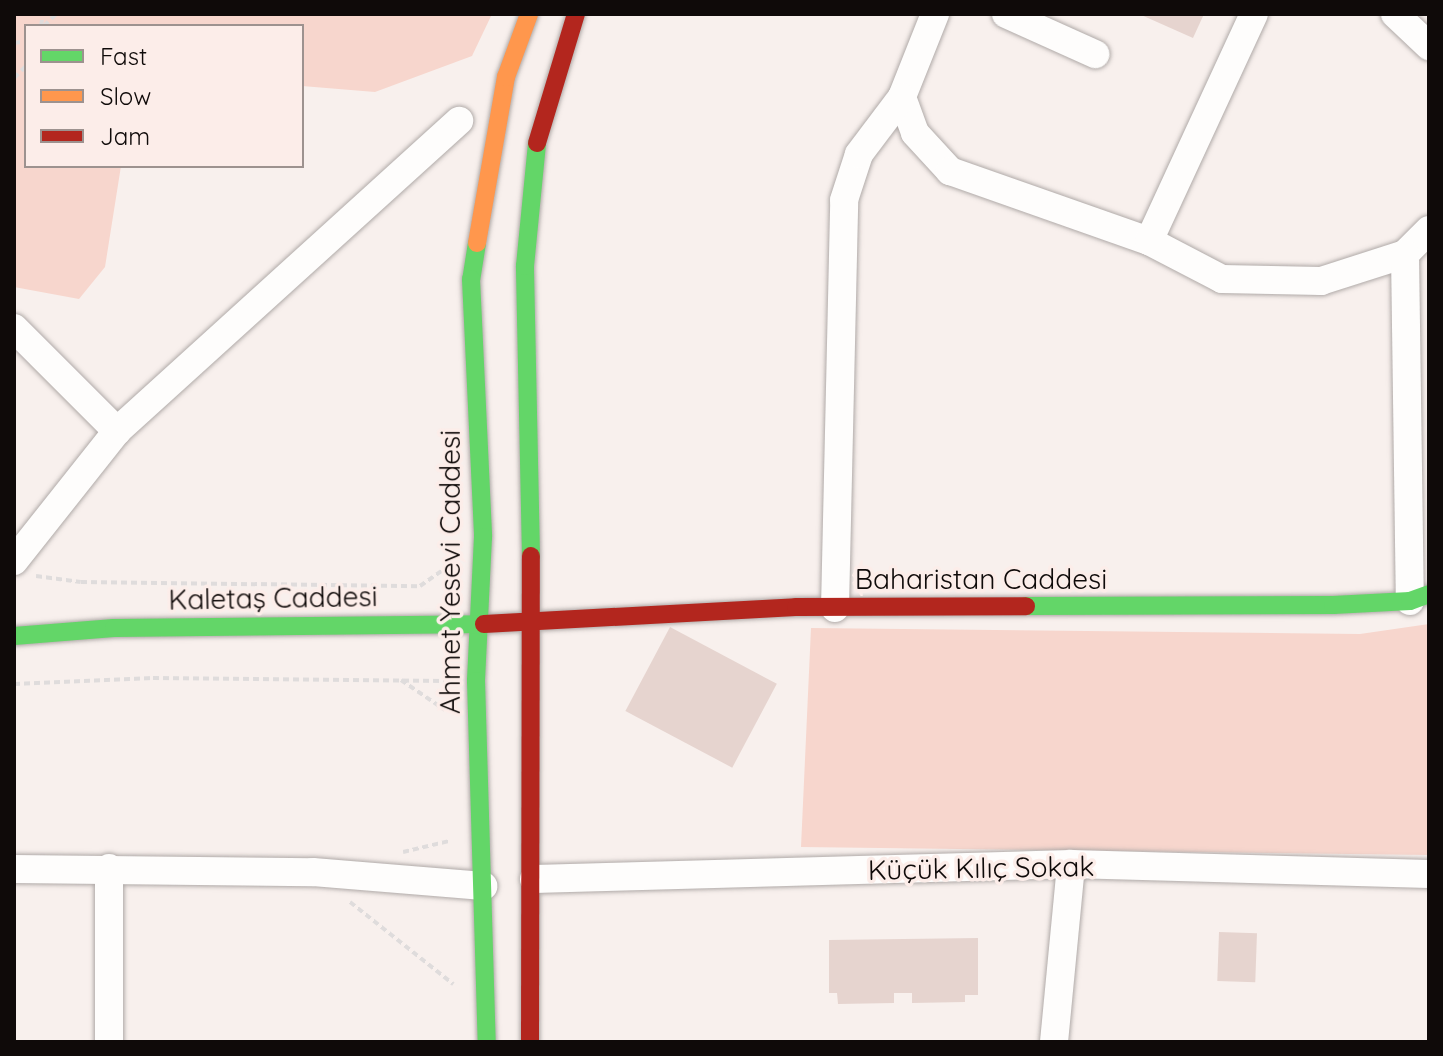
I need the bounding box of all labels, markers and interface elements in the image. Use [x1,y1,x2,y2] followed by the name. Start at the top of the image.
[24,24,304,168] legend
[100,41,147,71] text: Fast
[100,81,151,111] text: Slow
[100,121,150,151] text: Jam
[433,430,467,714] street label: Ahmet Yesevi Caddesi
[855,562,1107,596] street label: Baharistan Caddesi
[168,579,378,617] street label: Kaletaş Caddesi
[867,849,1095,887] street label: Küçük Kılıç Sokak

